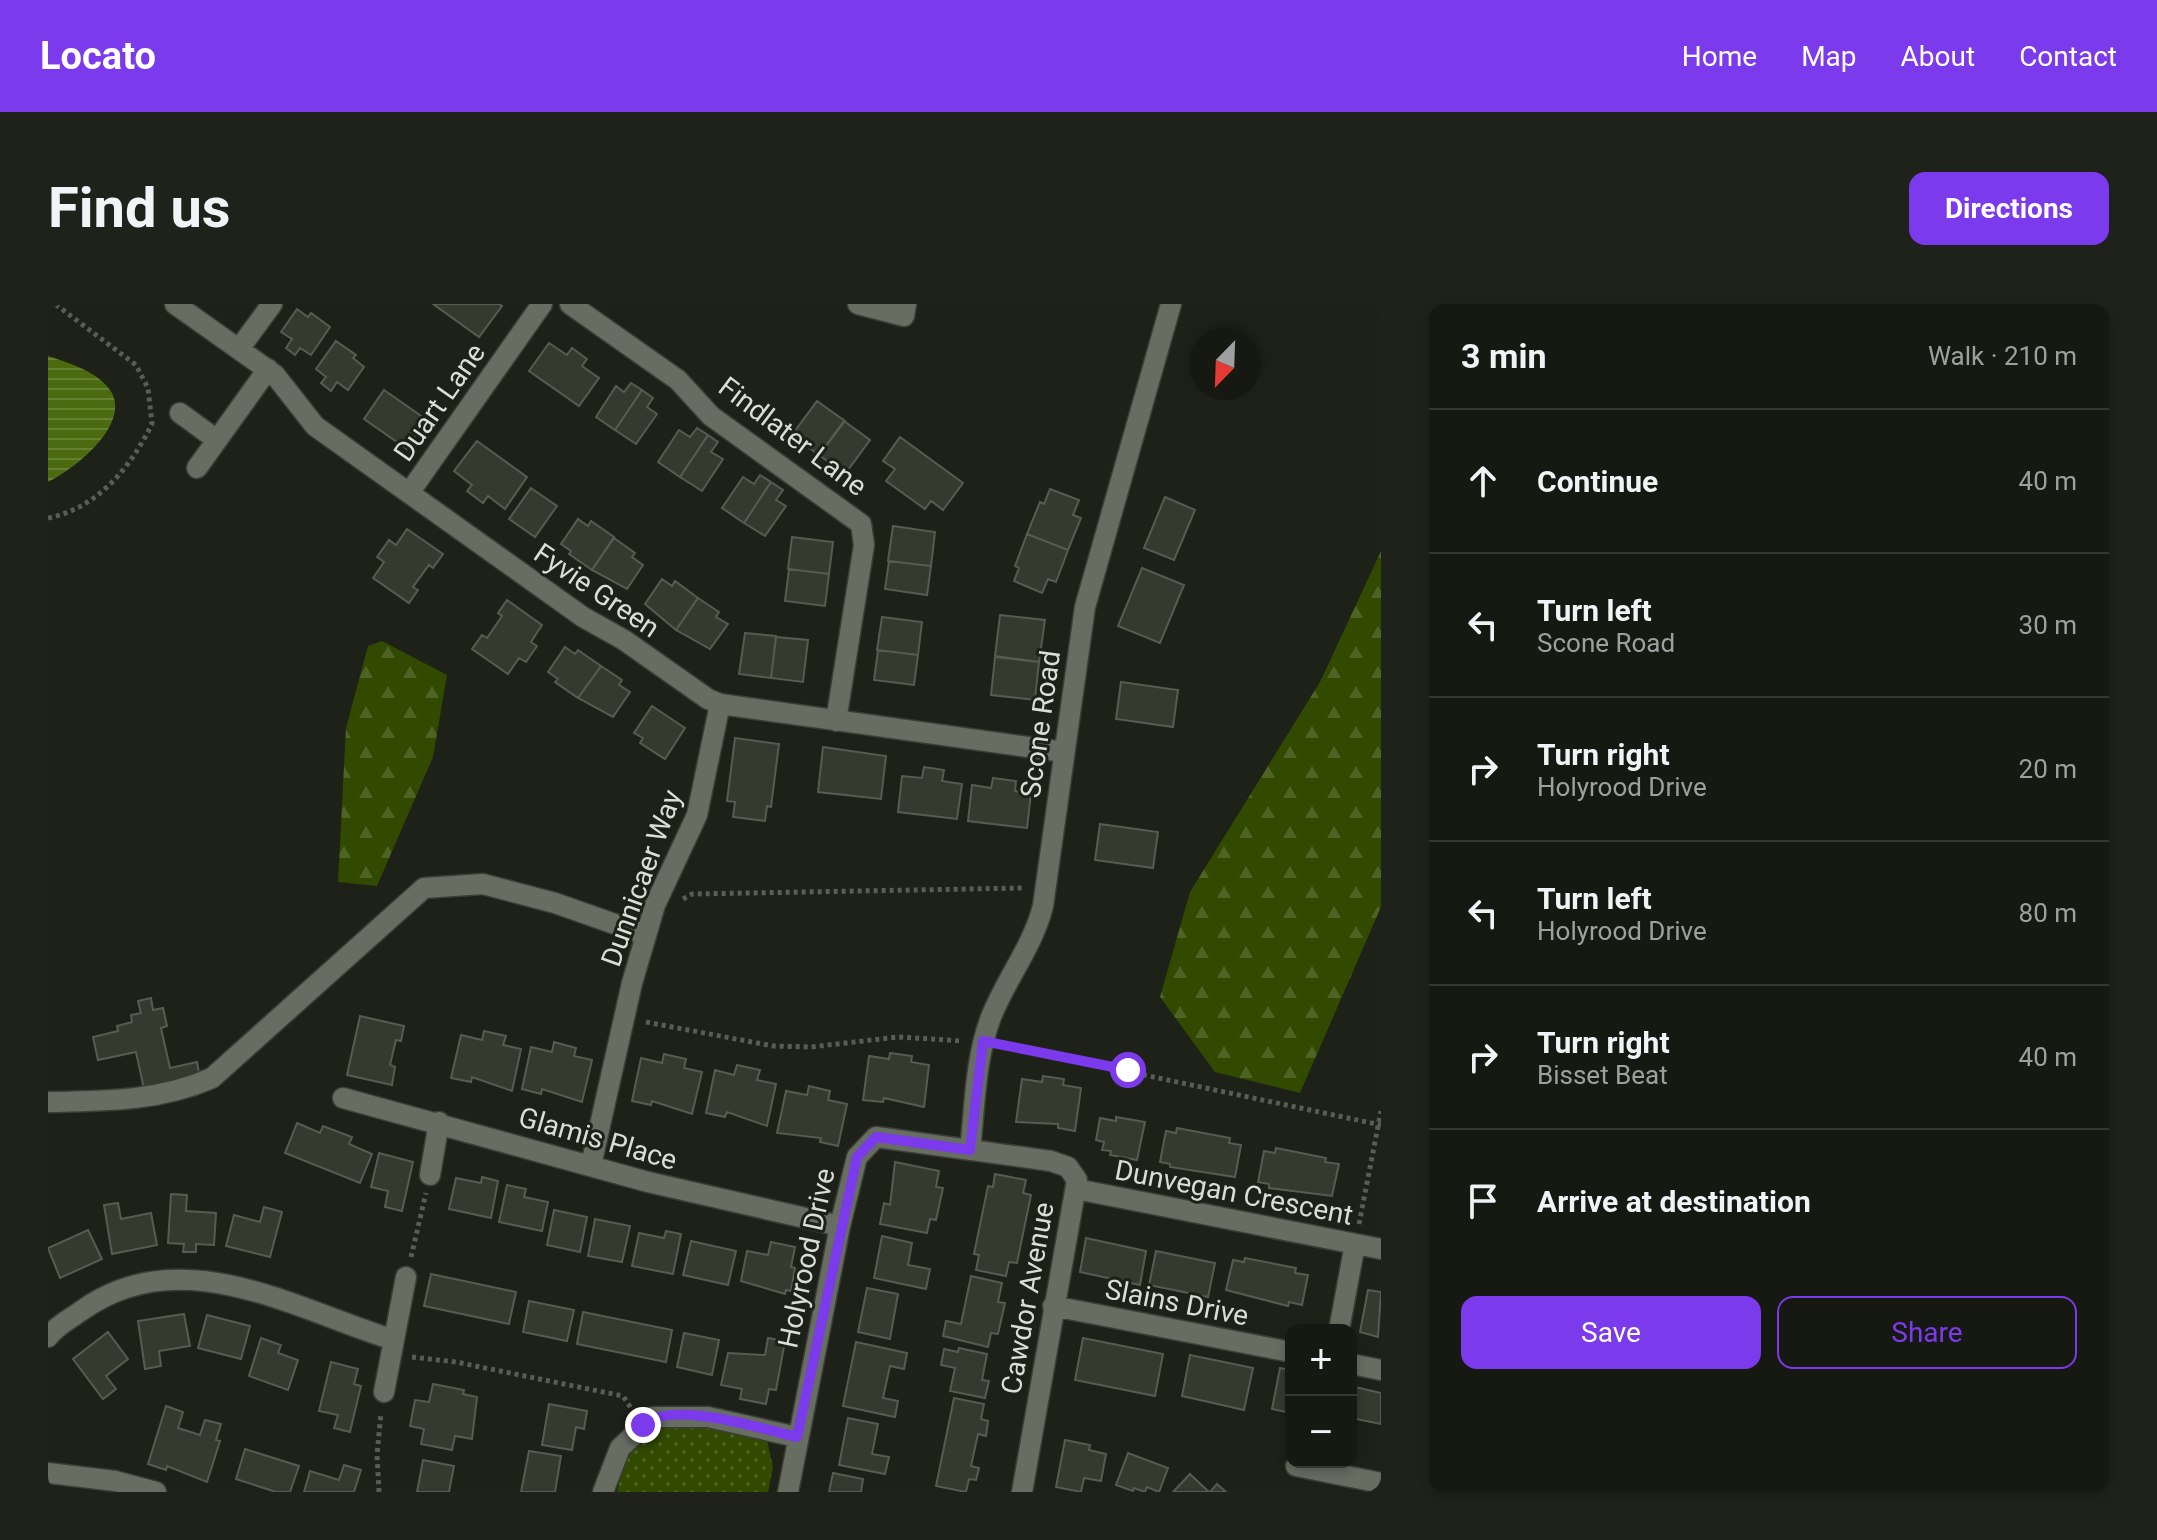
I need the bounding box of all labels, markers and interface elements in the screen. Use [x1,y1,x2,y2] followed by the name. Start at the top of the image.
[40,34,156,78] text: Locato
[1682,40,1757,73] text: Home
[1801,40,1857,73] text: Map
[1901,40,1975,73] text: About
[2019,40,2117,73] text: Contact
[1909,172,2109,245] button: Directions
[48,175,231,241] text: Find us
[1189,328,1261,400] north arrow
[1461,336,1546,376] text: 3 min
[387,337,492,467] street label: Duart Lane
[1928,341,2077,371] text: Walk · 210 m
[712,370,873,503] street label: Findlater Lane
[1461,459,1505,503] icon: ahead
[1537,464,1658,499] text: Continue
[2019,466,2077,496] text: 40 m
[528,536,666,644] street label: Fyvie Green
[1537,593,1652,628] text: Turn left
[1461,603,1505,647] icon: left
[2019,610,2077,640] text: 30 m
[1537,628,1675,658] text: Scone Road
[1014,648,1067,800] street label: Scone Road
[1537,737,1670,772] text: Turn right
[1461,747,1505,791] icon: right
[2019,754,2077,784] text: 20 m
[1537,772,1707,802] text: Holyrood Drive
[594,785,689,971] street label: Dunnicaer Way
[1537,881,1652,916] text: Turn left
[1461,891,1505,935] icon: left
[2019,898,2077,928] text: 80 m
[1537,916,1707,946] text: Holyrood Drive
[1537,1025,1670,1060] text: Turn right
[1461,1035,1505,1079] icon: right
[2019,1042,2077,1072] text: 40 m
[1110,1052,1146,1088] route start
[1537,1060,1668,1090] text: Bisset Beat
[515,1100,681,1177] street label: Glamis Place
[1112,1153,1356,1232] street label: Dunvegan Crescent
[771,1165,842,1351] street label: Holyrood Drive
[1461,1179,1505,1223] icon: arrive
[1537,1184,1811,1219] text: Arrive at destination
[994,1200,1061,1397] street label: Cawdor Avenue
[1102,1272,1251,1333] street label: Slains Drive
[1461,1296,1761,1369] button: Save
[1777,1296,2077,1369] button: Share
[1285,1324,1357,1468] map controls
[1285,1324,1357,1396] button: +
[1285,1396,1357,1468] button: −
[625,1407,661,1443] route end

